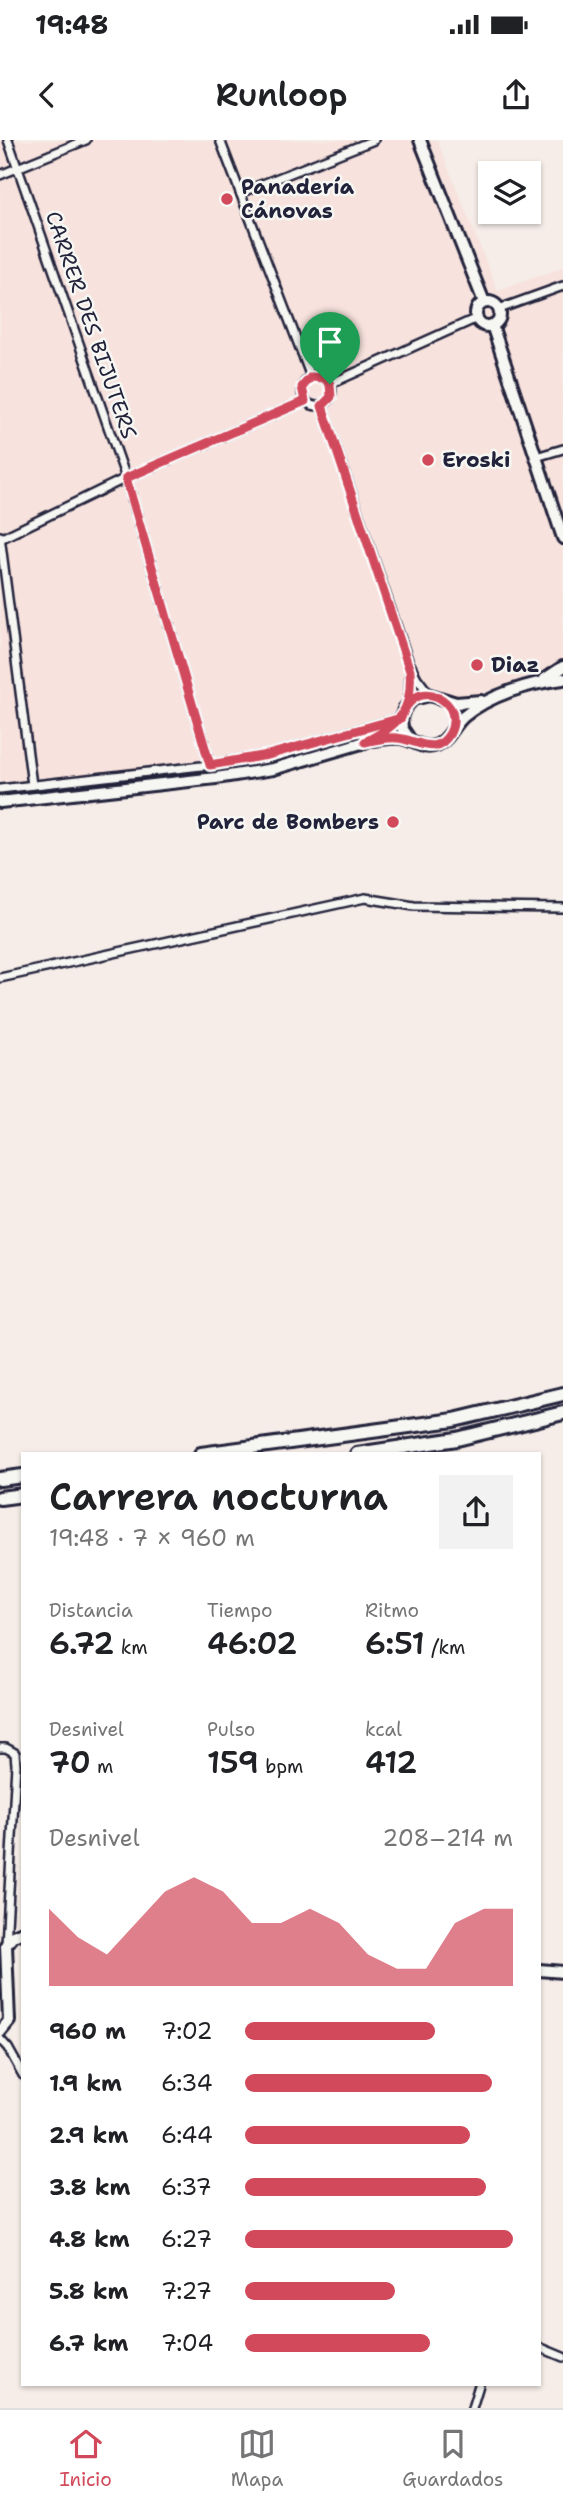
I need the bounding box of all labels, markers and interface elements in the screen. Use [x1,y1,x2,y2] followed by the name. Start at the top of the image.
[35,7,108,42] text: 19:48
[216,73,347,116] text: Runloop
[28,76,66,114] icon: back
[497,76,535,114] icon: share
[478,161,541,224] map controls
[478,161,541,224] button: layers
[241,173,355,225] place label: Panadería Cánovas
[219,191,235,207] marker: Panadería Cánovas
[39,207,143,443] street label: CARRER DES BIJUTERS
[300,312,360,384] pin
[311,323,349,361] icon: arrive
[442,446,510,474] place label: Eroski
[420,452,436,468] marker: Eroski
[491,651,540,679] place label: Diaz
[469,657,485,673] marker: Diaz
[197,808,379,836] place label: Parc de Bombers
[385,814,401,830] marker: Parc de Bombers
[49,1471,388,1522] text: Carrera nocturna
[439,1475,513,1549] button: share
[49,1523,255,1553] text: 19:48 · 7 × 960 m
[49,1598,133,1623] text: Distancia
[207,1598,273,1623] text: Tiempo
[365,1598,419,1623] text: Ritmo
[49,1623,114,1664] text: 6.72
[207,1623,297,1664] text: 46:02
[365,1623,425,1664] text: 6:51
[114,1635,148,1660] text: km
[425,1635,465,1660] text: /km
[49,1717,124,1742] text: Desnivel
[207,1717,255,1742] text: Pulso
[365,1717,402,1742] text: kcal
[49,1742,91,1783] text: 70
[207,1742,259,1783] text: 159
[365,1742,417,1783] text: 412
[91,1754,114,1779] text: m
[259,1754,303,1779] text: bpm
[49,1823,140,1853] text: Desnivel
[382,1823,513,1853] text: 208–214 m
[49,2016,126,2046] text: 960 m
[161,2016,213,2046] text: 7:02
[49,2068,122,2098] text: 1.9 km
[161,2068,213,2098] text: 6:34
[49,2120,128,2150] text: 2.9 km
[161,2120,213,2150] text: 6:44
[49,2172,130,2202] text: 3.8 km
[161,2172,212,2202] text: 6:37
[49,2224,130,2254] text: 4.8 km
[161,2224,212,2254] text: 6:27
[49,2276,128,2306] text: 5.8 km
[161,2276,212,2306] text: 7:27
[49,2328,128,2358] text: 6.7 km
[161,2328,213,2358] text: 7:04
[60,2425,112,2492] tab: Inicio
[231,2425,283,2492] tab: Mapa
[402,2425,503,2492] tab: Guardados

